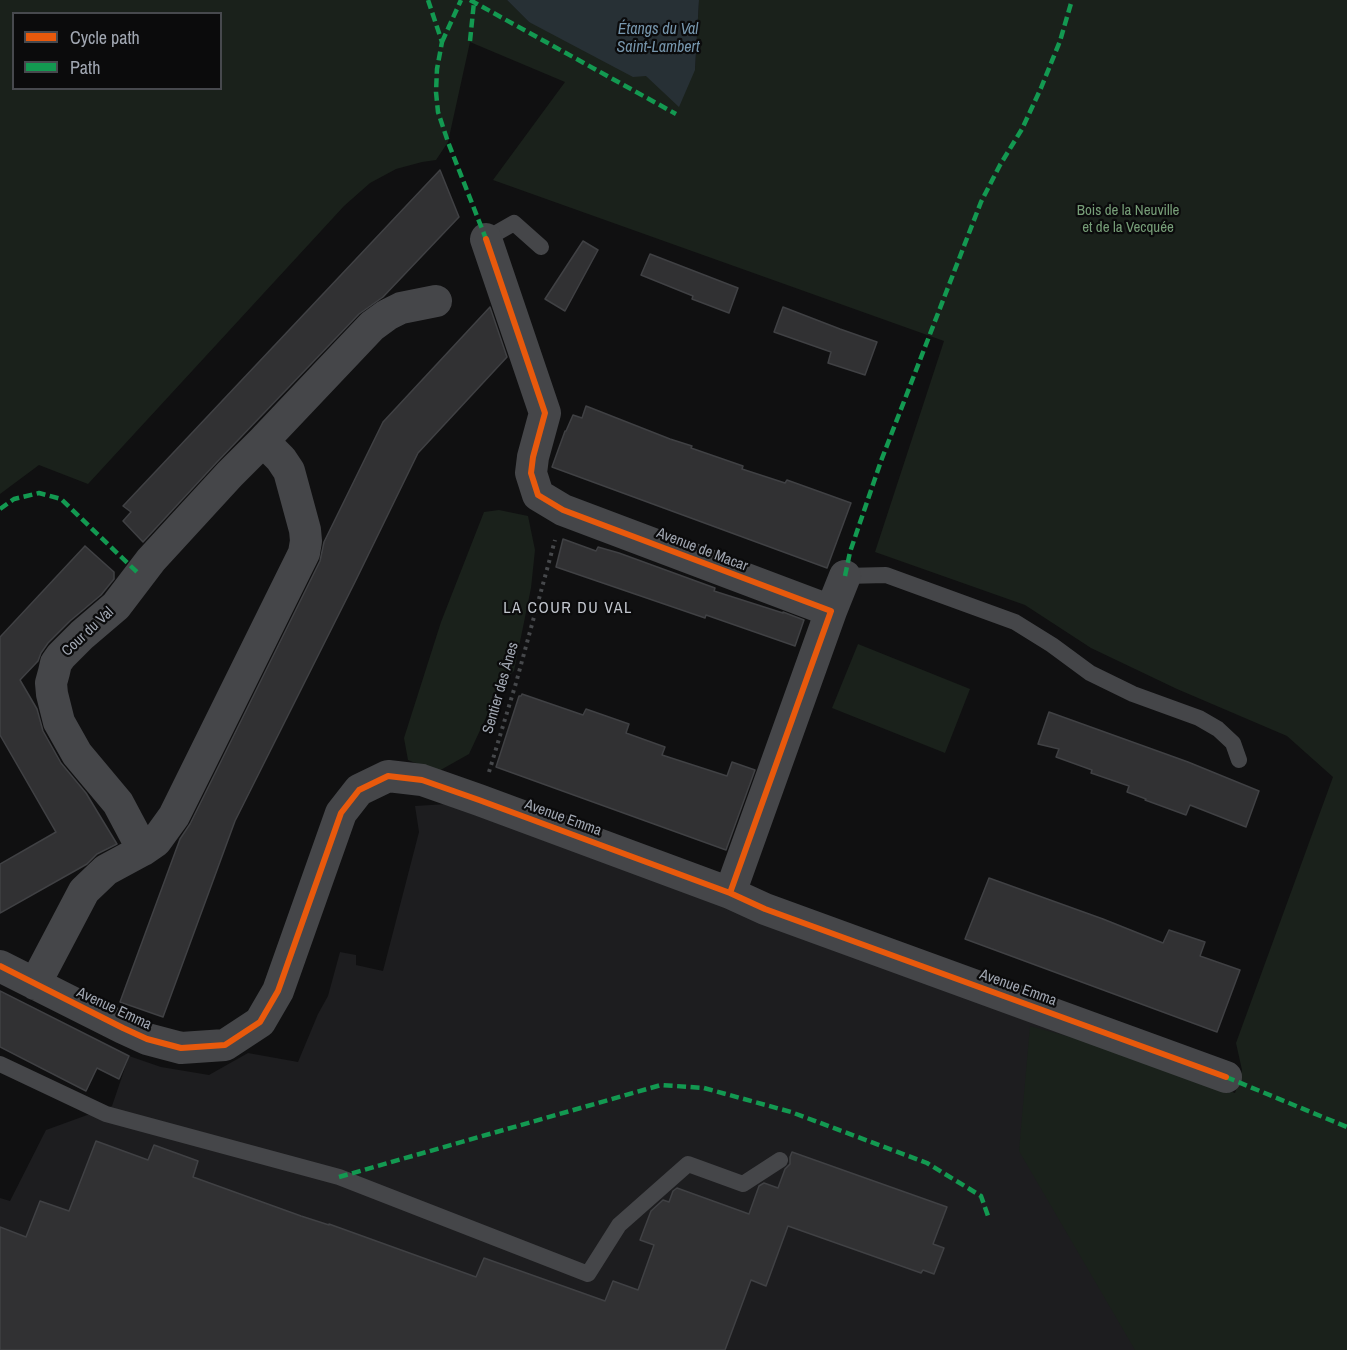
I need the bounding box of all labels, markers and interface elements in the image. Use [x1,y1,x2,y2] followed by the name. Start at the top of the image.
[12,12,222,90] legend
[616,20,700,58] water label: Étangs du Val Saint-Lambert
[70,25,140,50] text: Cycle path
[70,55,100,80] text: Path
[1077,202,1179,237] park label: Bois de la Neuville et de la Vecquée
[654,524,750,576] street label: Avenue de Macar
[503,599,633,619] district label: LA COUR DU VAL
[58,604,118,660] street label: Cour du Val
[479,640,523,736] street label: Sentier des Ânes
[522,796,604,840] street label: Avenue Emma
[977,966,1059,1010] street label: Avenue Emma
[74,984,154,1034] street label: Avenue Emma

